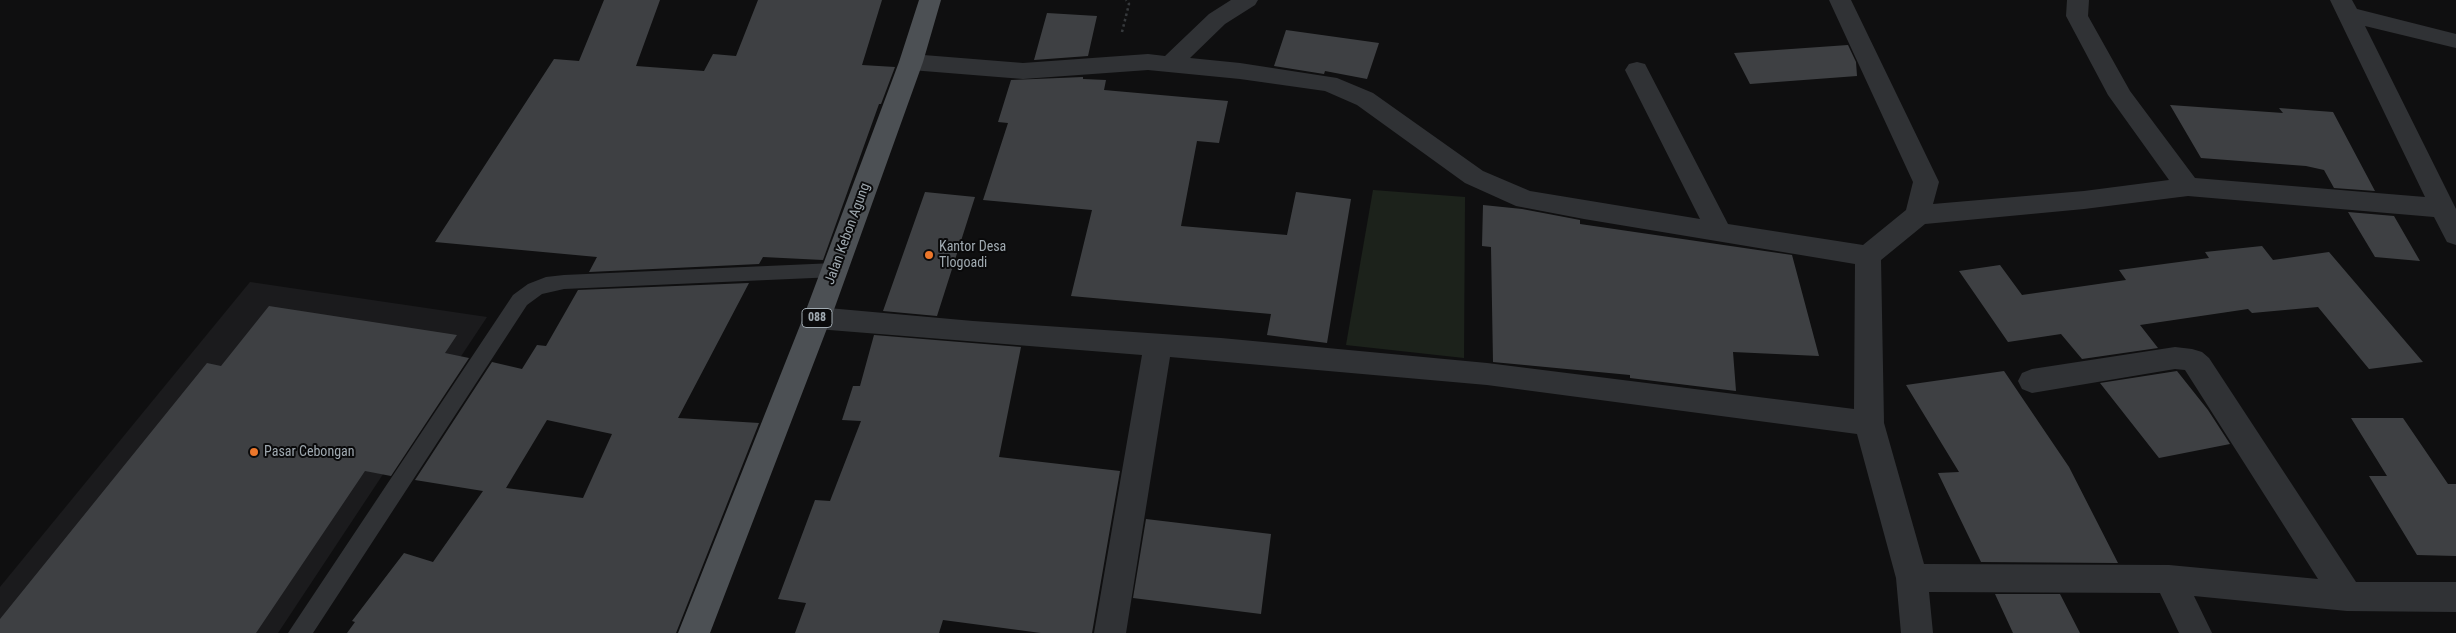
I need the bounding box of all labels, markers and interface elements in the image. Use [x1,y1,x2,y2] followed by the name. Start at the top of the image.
[822,181,874,287] street label: Jalan Kebon Agung
[939,239,1006,272] place label: Kantor Desa Tlogoadi
[923,249,935,261] marker: Kantor Desa Tlogoadi
[802,308,832,328] road number: 088
[264,444,355,460] place label: Pasar Cebongan
[248,446,260,458] marker: Pasar Cebongan

